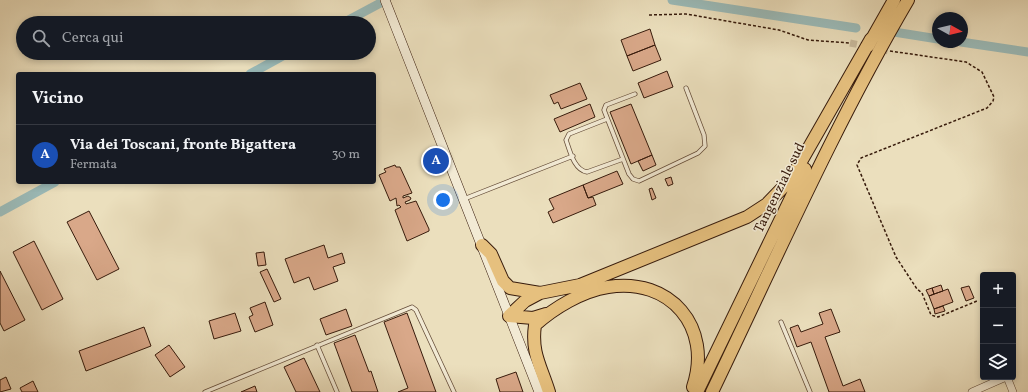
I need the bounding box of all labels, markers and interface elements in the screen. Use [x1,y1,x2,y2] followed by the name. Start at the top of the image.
[932,12,968,48] north arrow
[16,16,376,60] search box
[30,27,52,49] icon: search
[62,28,124,49] text: Cerca qui
[32,87,83,110] text: Vicino
[70,135,296,156] text: Via dei Toscani, fronte Bigattera
[750,140,810,236] street label: Tangenziale sud
[40,146,50,164] text: A
[332,146,360,164] text: 30 m
[423,146,449,176] pin: A
[70,156,117,174] text: Fermata
[433,190,453,210] your location
[980,272,1016,380] map controls
[980,272,1016,308] button: +
[980,308,1016,344] button: −
[980,344,1016,380] button: layers

